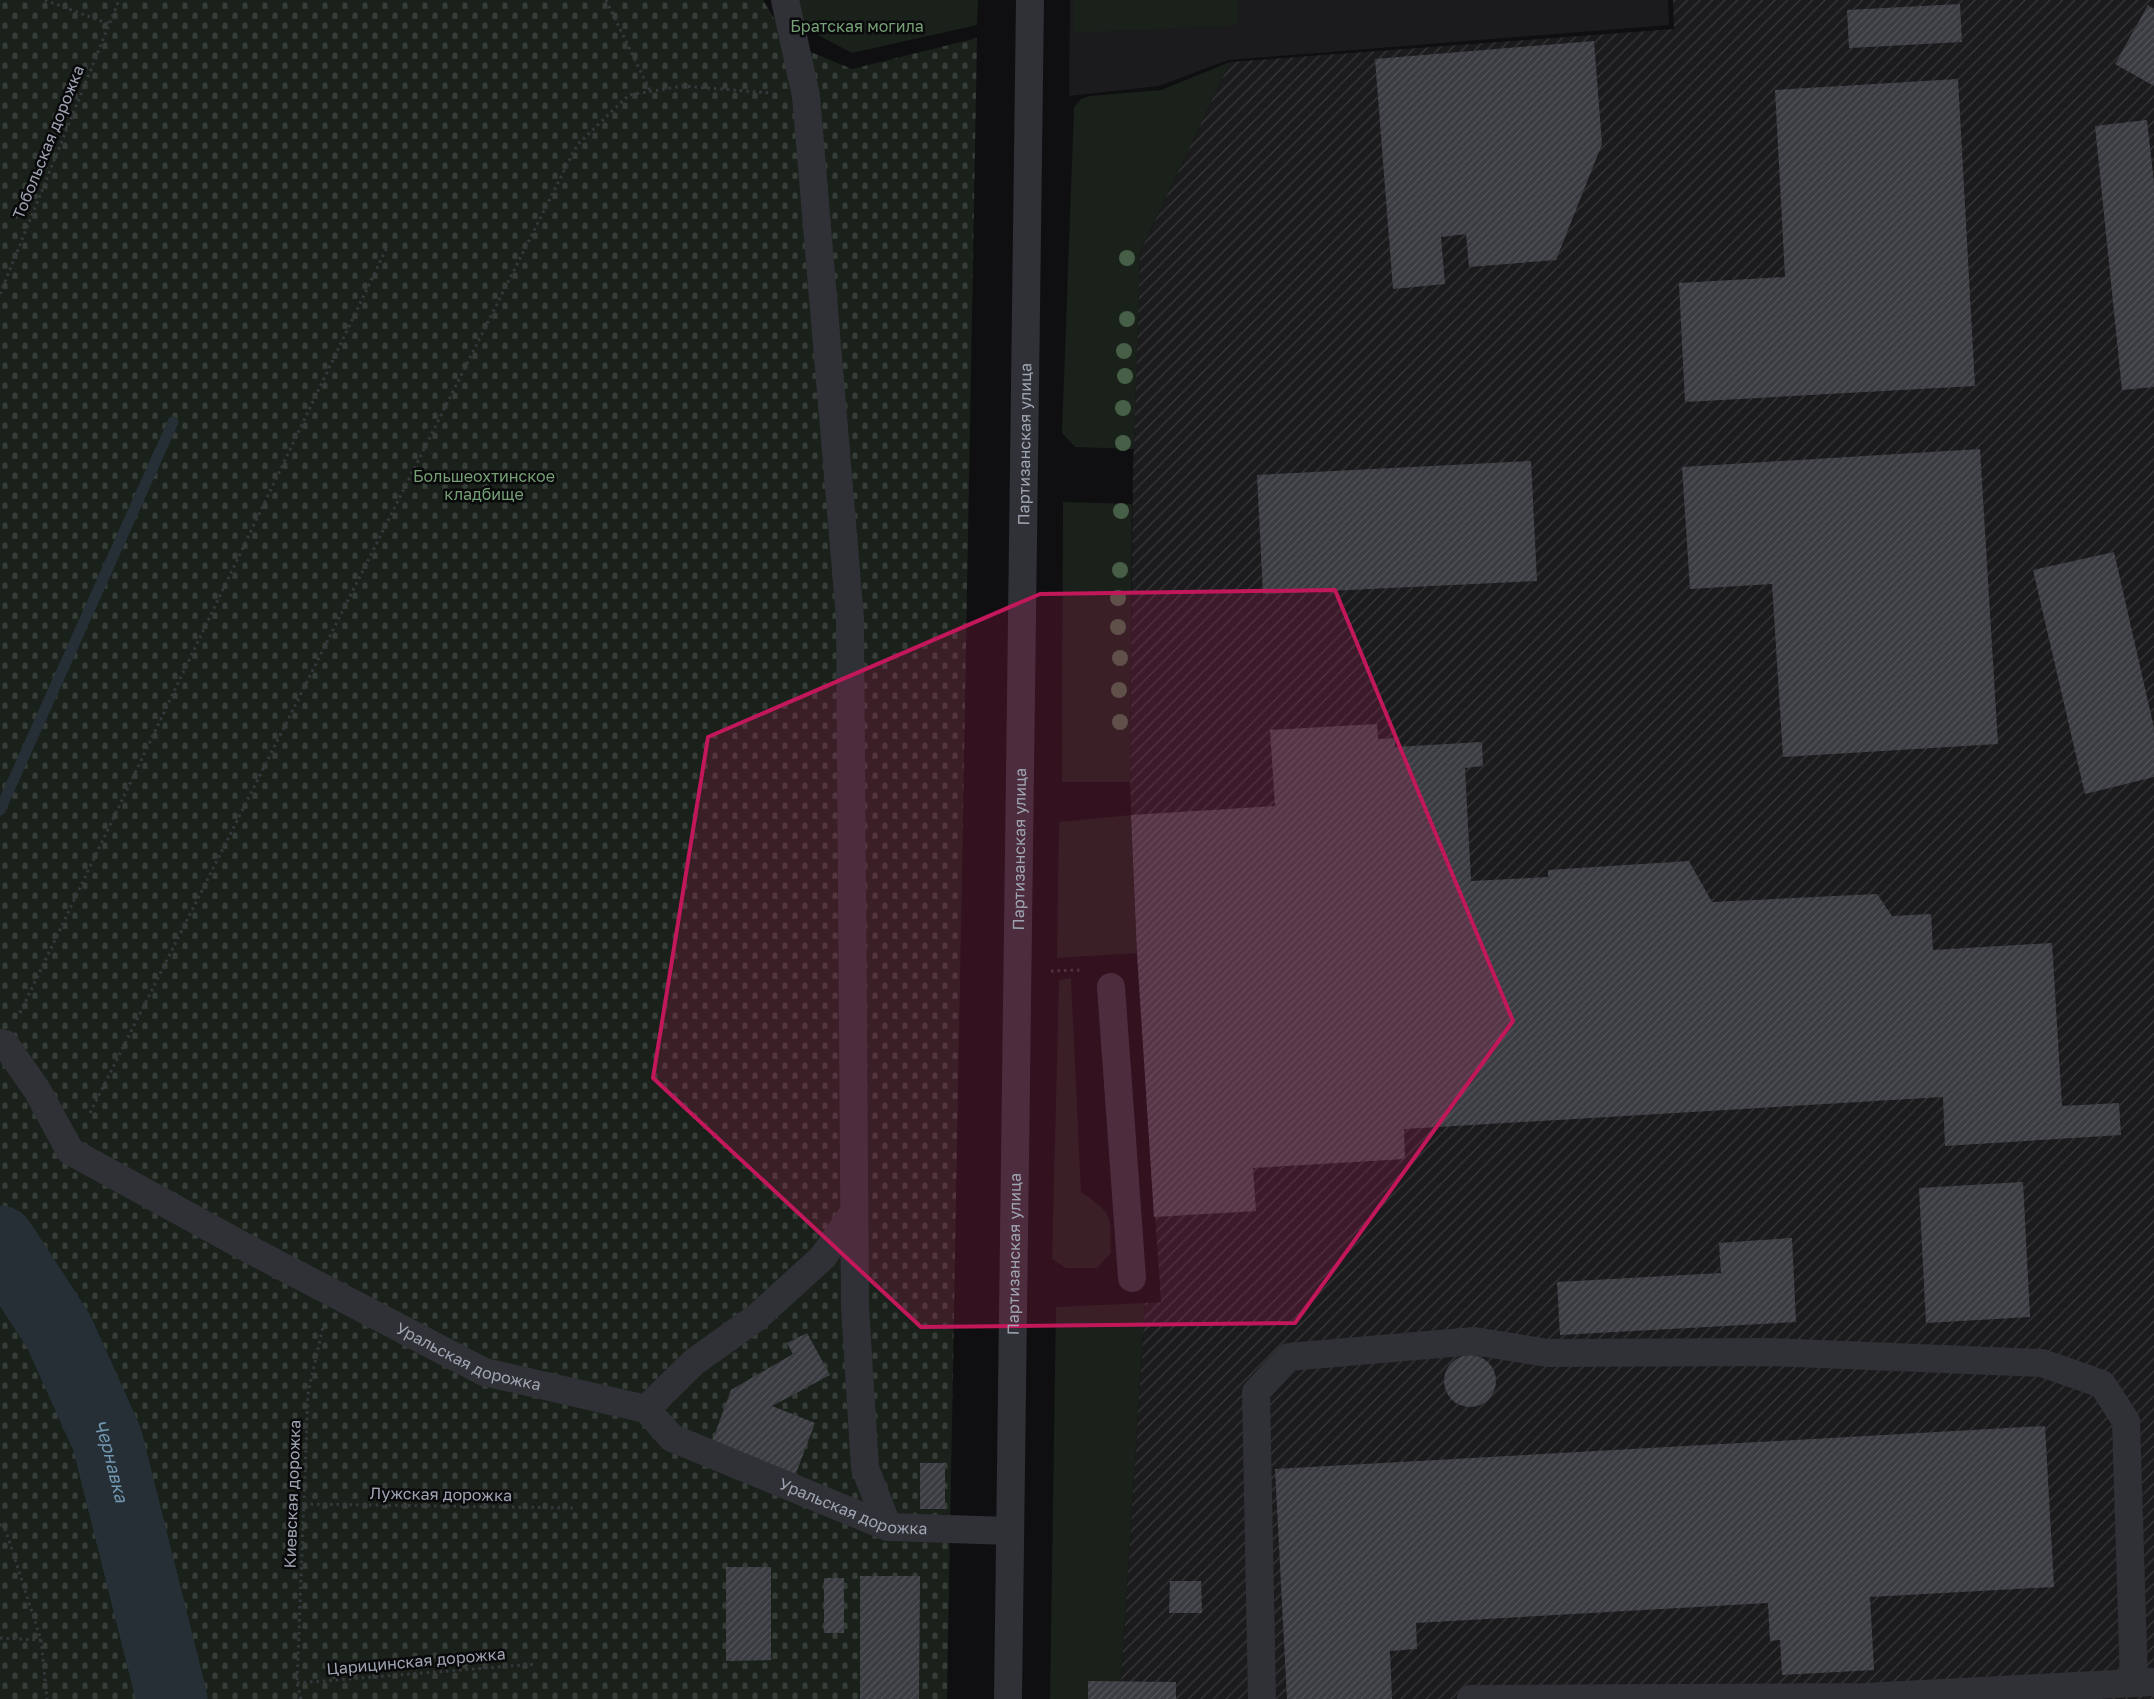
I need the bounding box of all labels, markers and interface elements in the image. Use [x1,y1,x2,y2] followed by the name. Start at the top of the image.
[790,16,924,36] park label: Братская могила
[8,62,88,222] street label: Тобольская дорожка
[1013,363,1035,525] street label: Партизанская улица
[413,466,555,504] park label: Большеохтинское кладбище
[1008,768,1030,930] street label: Партизанская улица
[1003,1173,1025,1335] street label: Партизанская улица
[393,1318,543,1395] street label: Уральская дорожка
[89,1416,134,1505] water label: Чернавка
[279,1419,305,1569] street label: Киевская дорожка
[776,1473,928,1538] street label: Уральская дорожка
[370,1483,512,1505] street label: Лужская дорожка
[326,1643,506,1679] street label: Царицинская дорожка

